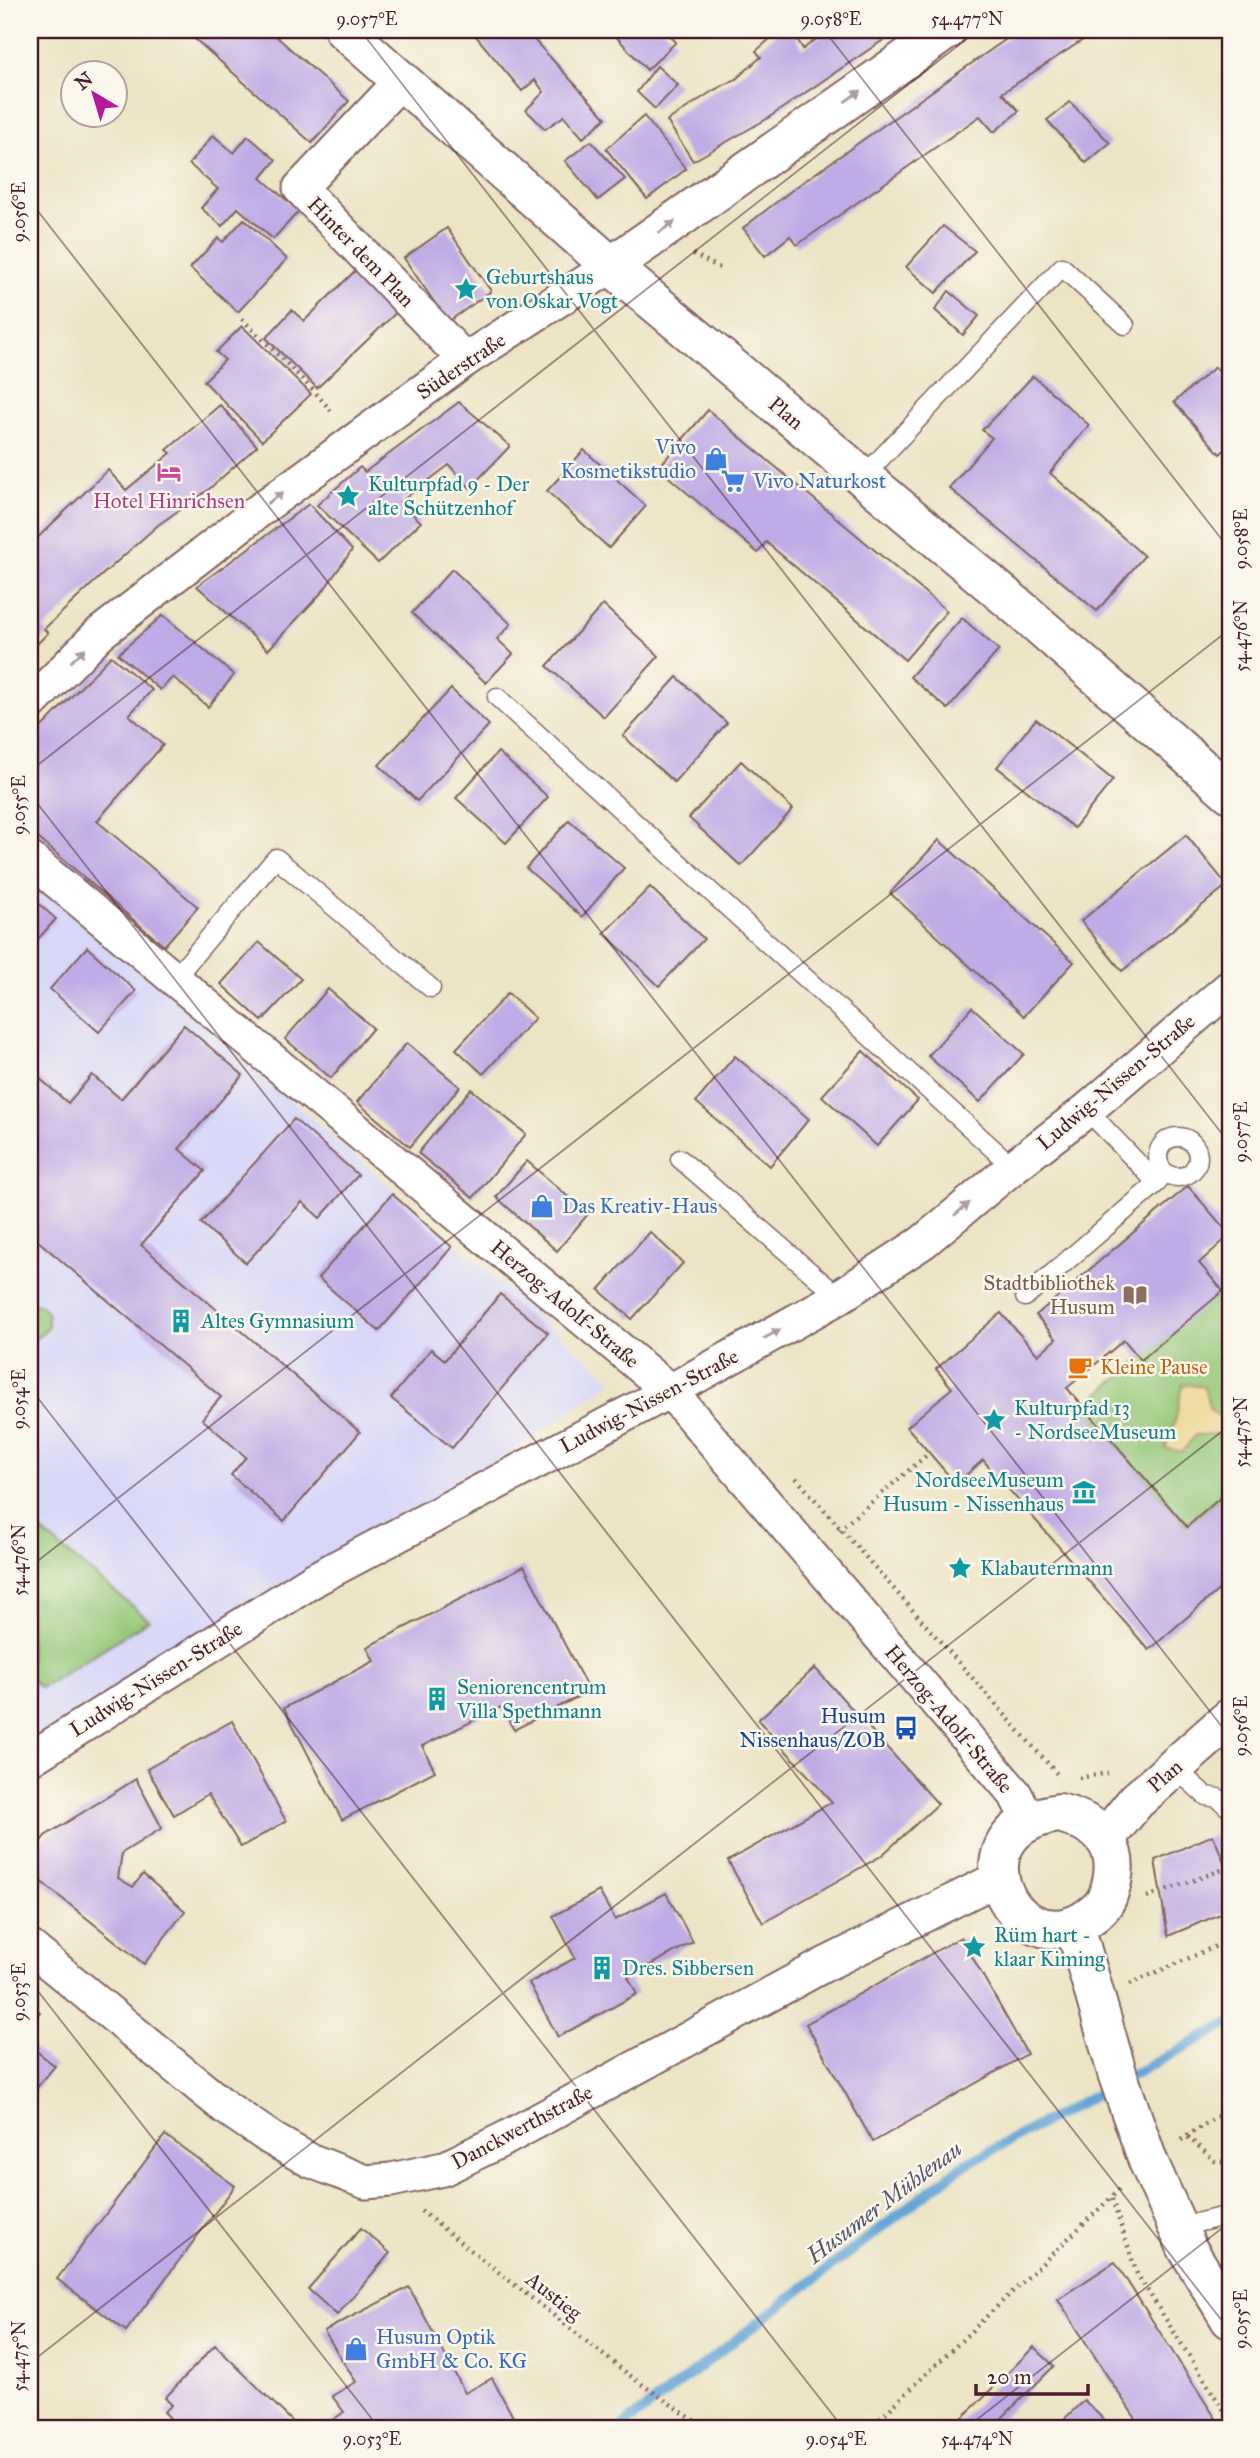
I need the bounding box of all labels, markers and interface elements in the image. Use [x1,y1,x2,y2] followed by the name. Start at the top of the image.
[336,8,398,30] text: 9.057°E
[800,8,862,30] text: 9.058°E
[931,8,1003,30] text: 54.477°N
[60,60,130,130] north arrow
[70,67,97,95] text: N
[844,89,862,103] one-way arrow
[8,181,30,242] text: 9.056°E
[302,191,420,313] street label: Hinter dem Plan
[658,220,676,234] one-way arrow
[485,264,619,314] place label: Geburtshaus von Oskar Vogt
[452,275,480,303] place icon: Geburtshaus von Oskar Vogt
[411,327,511,405] street label: Süderstraße
[763,391,809,435] street label: Plan
[560,434,696,484] place label: Vivo Kosmetikstudio
[702,445,730,473] shop icon: Vivo Kosmetikstudio
[155,458,183,486] hotel icon: Hotel Hinrichsen
[719,467,747,495] supermarket icon: Vivo Naturkost
[752,468,887,494] place label: Vivo Naturkost
[368,471,530,521] place label: Kulturpfad 9 - Der alte Schützenhof
[334,482,362,510] place icon: Kulturpfad 9 - Der alte Schützenhof
[93,488,245,514] place label: Hotel Hinrichsen
[266,492,284,506] one-way arrow
[1230,508,1252,570] text: 9.058°E
[1230,600,1252,672] text: 54.476°N
[69,647,85,664] one-way arrow
[8,775,30,835] text: 9.055°E
[1032,1008,1201,1156] street label: Ludwig-Nissen-Straße
[1230,1101,1252,1163] text: 9.057°E
[528,1192,556,1220] shop icon: Das Kreativ-Haus
[562,1193,718,1219] place label: Das Kreativ-Haus
[952,1202,970,1217] one-way arrow
[485,1234,645,1374] street label: Herzog-Adolf-Straße
[983,1270,1115,1320] place label: Stadtbibliothek Husum
[1121,1281,1149,1309] library icon: Stadtbibliothek Husum
[167,1307,195,1335] building icon: Altes Gymnasium
[200,1308,355,1334] place label: Altes Gymnasium
[763,1329,783,1341] one-way arrow
[555,1343,743,1459] street label: Ludwig-Nissen-Straße
[1066,1353,1094,1381] cafe icon: Kleine Pause
[1100,1354,1208,1380] place label: Kleine Pause
[8,1368,30,1430] text: 9.054°E
[1014,1395,1177,1445] place label: Kulturpfad 13 - NordseeMuseum
[1230,1396,1252,1468] text: 54.475°N
[980,1406,1008,1434] place icon: Kulturpfad 13 - NordseeMuseum
[882,1467,1064,1517] place label: NordseeMuseum Husum - Nissenhaus
[1070,1478,1098,1506] museum icon: NordseeMuseum Husum - Nissenhaus
[8,1524,30,1596] text: 54.476°N
[946,1554,974,1582] place icon: Klabautermann
[980,1555,1113,1581] place label: Klabautermann
[65,1615,247,1743] street label: Ludwig-Nissen-Straße
[879,1639,1019,1799] street label: Herzog-Adolf-Straße
[456,1674,607,1724] place label: Seniorencentrum Villa Spethmann
[423,1685,451,1713] building icon: Seniorencentrum Villa Spethmann
[1230,1695,1252,1756] text: 9.056°E
[739,1703,886,1753] place label: Husum Nissenhaus/ZOB
[892,1714,920,1742] bus stop icon: Husum Nissenhaus/ZOB
[1142,1754,1188,1798] street label: Plan
[994,1922,1105,1972] place label: Rüm hart - klaar Kiming
[960,1933,988,1961] place icon: Rüm hart - klaar Kiming
[588,1954,616,1982] building icon: Dres. Sibbersen
[622,1955,754,1981] place label: Dres. Sibbersen
[8,1962,30,2021] text: 9.053°E
[447,2079,597,2175] street label: Danckwerthstraße
[800,2134,967,2270] water label: Husumer Mühlenau
[520,2265,588,2326] street label: Austieg
[1230,2289,1252,2349] text: 9.055°E
[8,2320,30,2392] text: 54.475°N
[376,2324,527,2374] place label: Husum Optik GmbH & Co. KG
[342,2335,370,2363] shop icon: Husum Optik GmbH & Co. KG
[976,2353,1088,2397] scale bar
[987,2364,1032,2390] text: 20 m
[343,2428,402,2450] text: 9.053°E
[805,2428,867,2450] text: 9.054°E
[941,2428,1013,2450] text: 54.474°N

